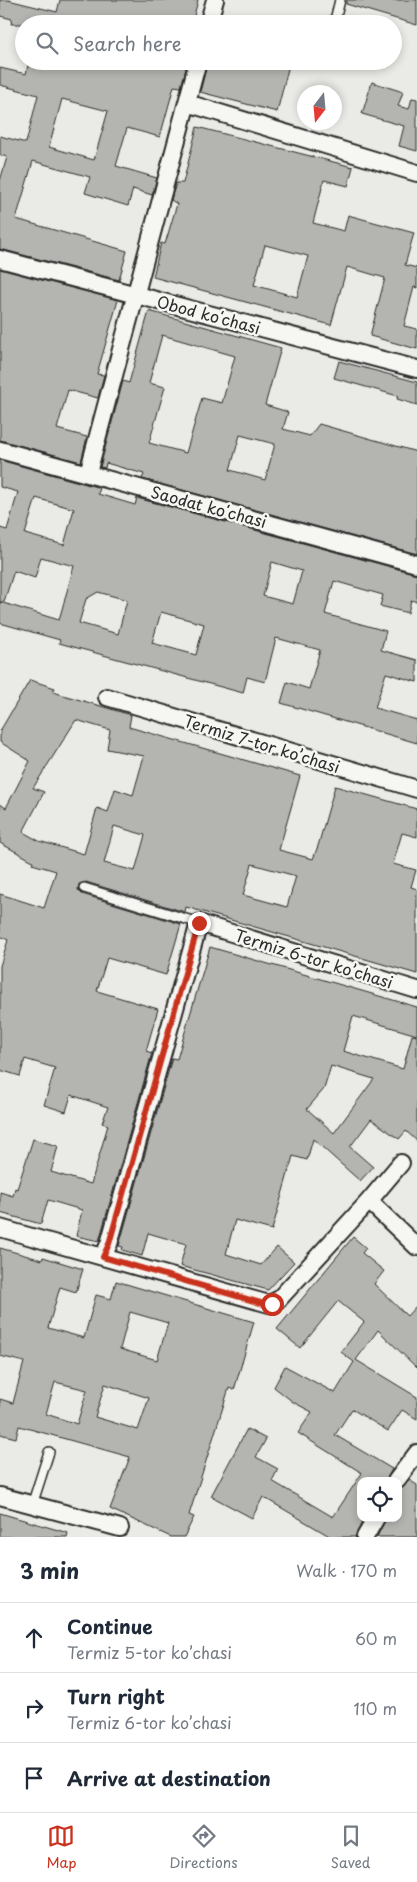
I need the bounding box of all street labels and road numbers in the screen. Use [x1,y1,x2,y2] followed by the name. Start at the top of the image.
[155,289,263,339] street label: Obod koʻchasi
[148,479,270,533] street label: Saodat koʻchasi
[181,708,343,778] street label: Termiz 7-tor koʼchasi
[232,922,396,994] street label: Termiz 6-tor koʼchasi

